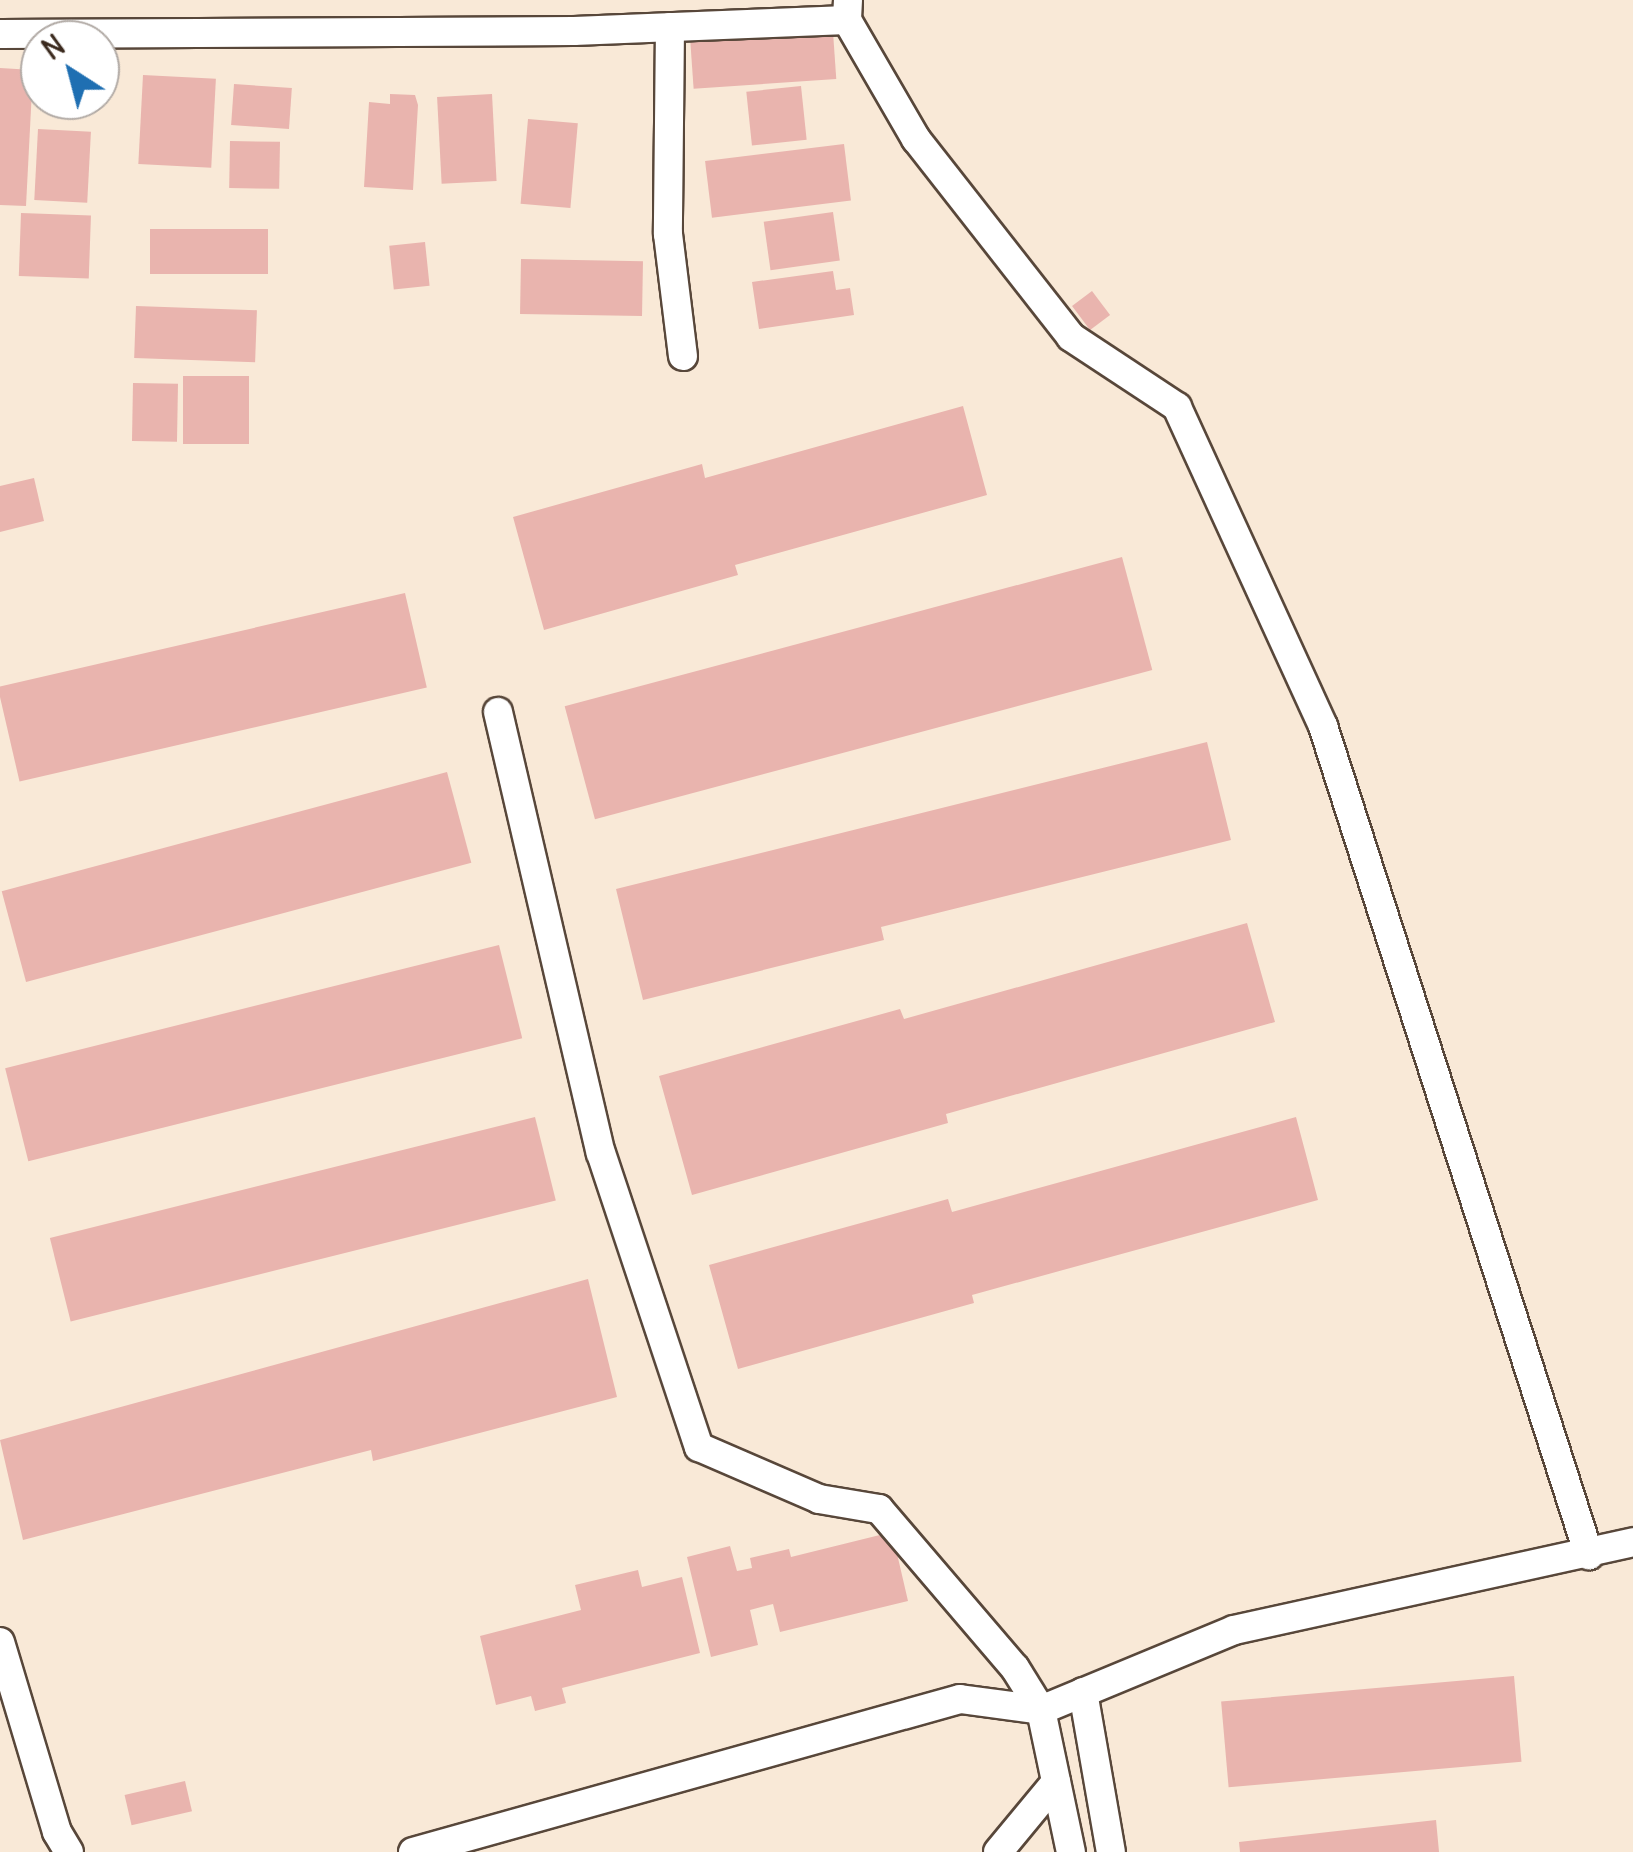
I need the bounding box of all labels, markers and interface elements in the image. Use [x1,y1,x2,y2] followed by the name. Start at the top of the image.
[20,20,120,120] north arrow
[35,27,72,68] text: N

